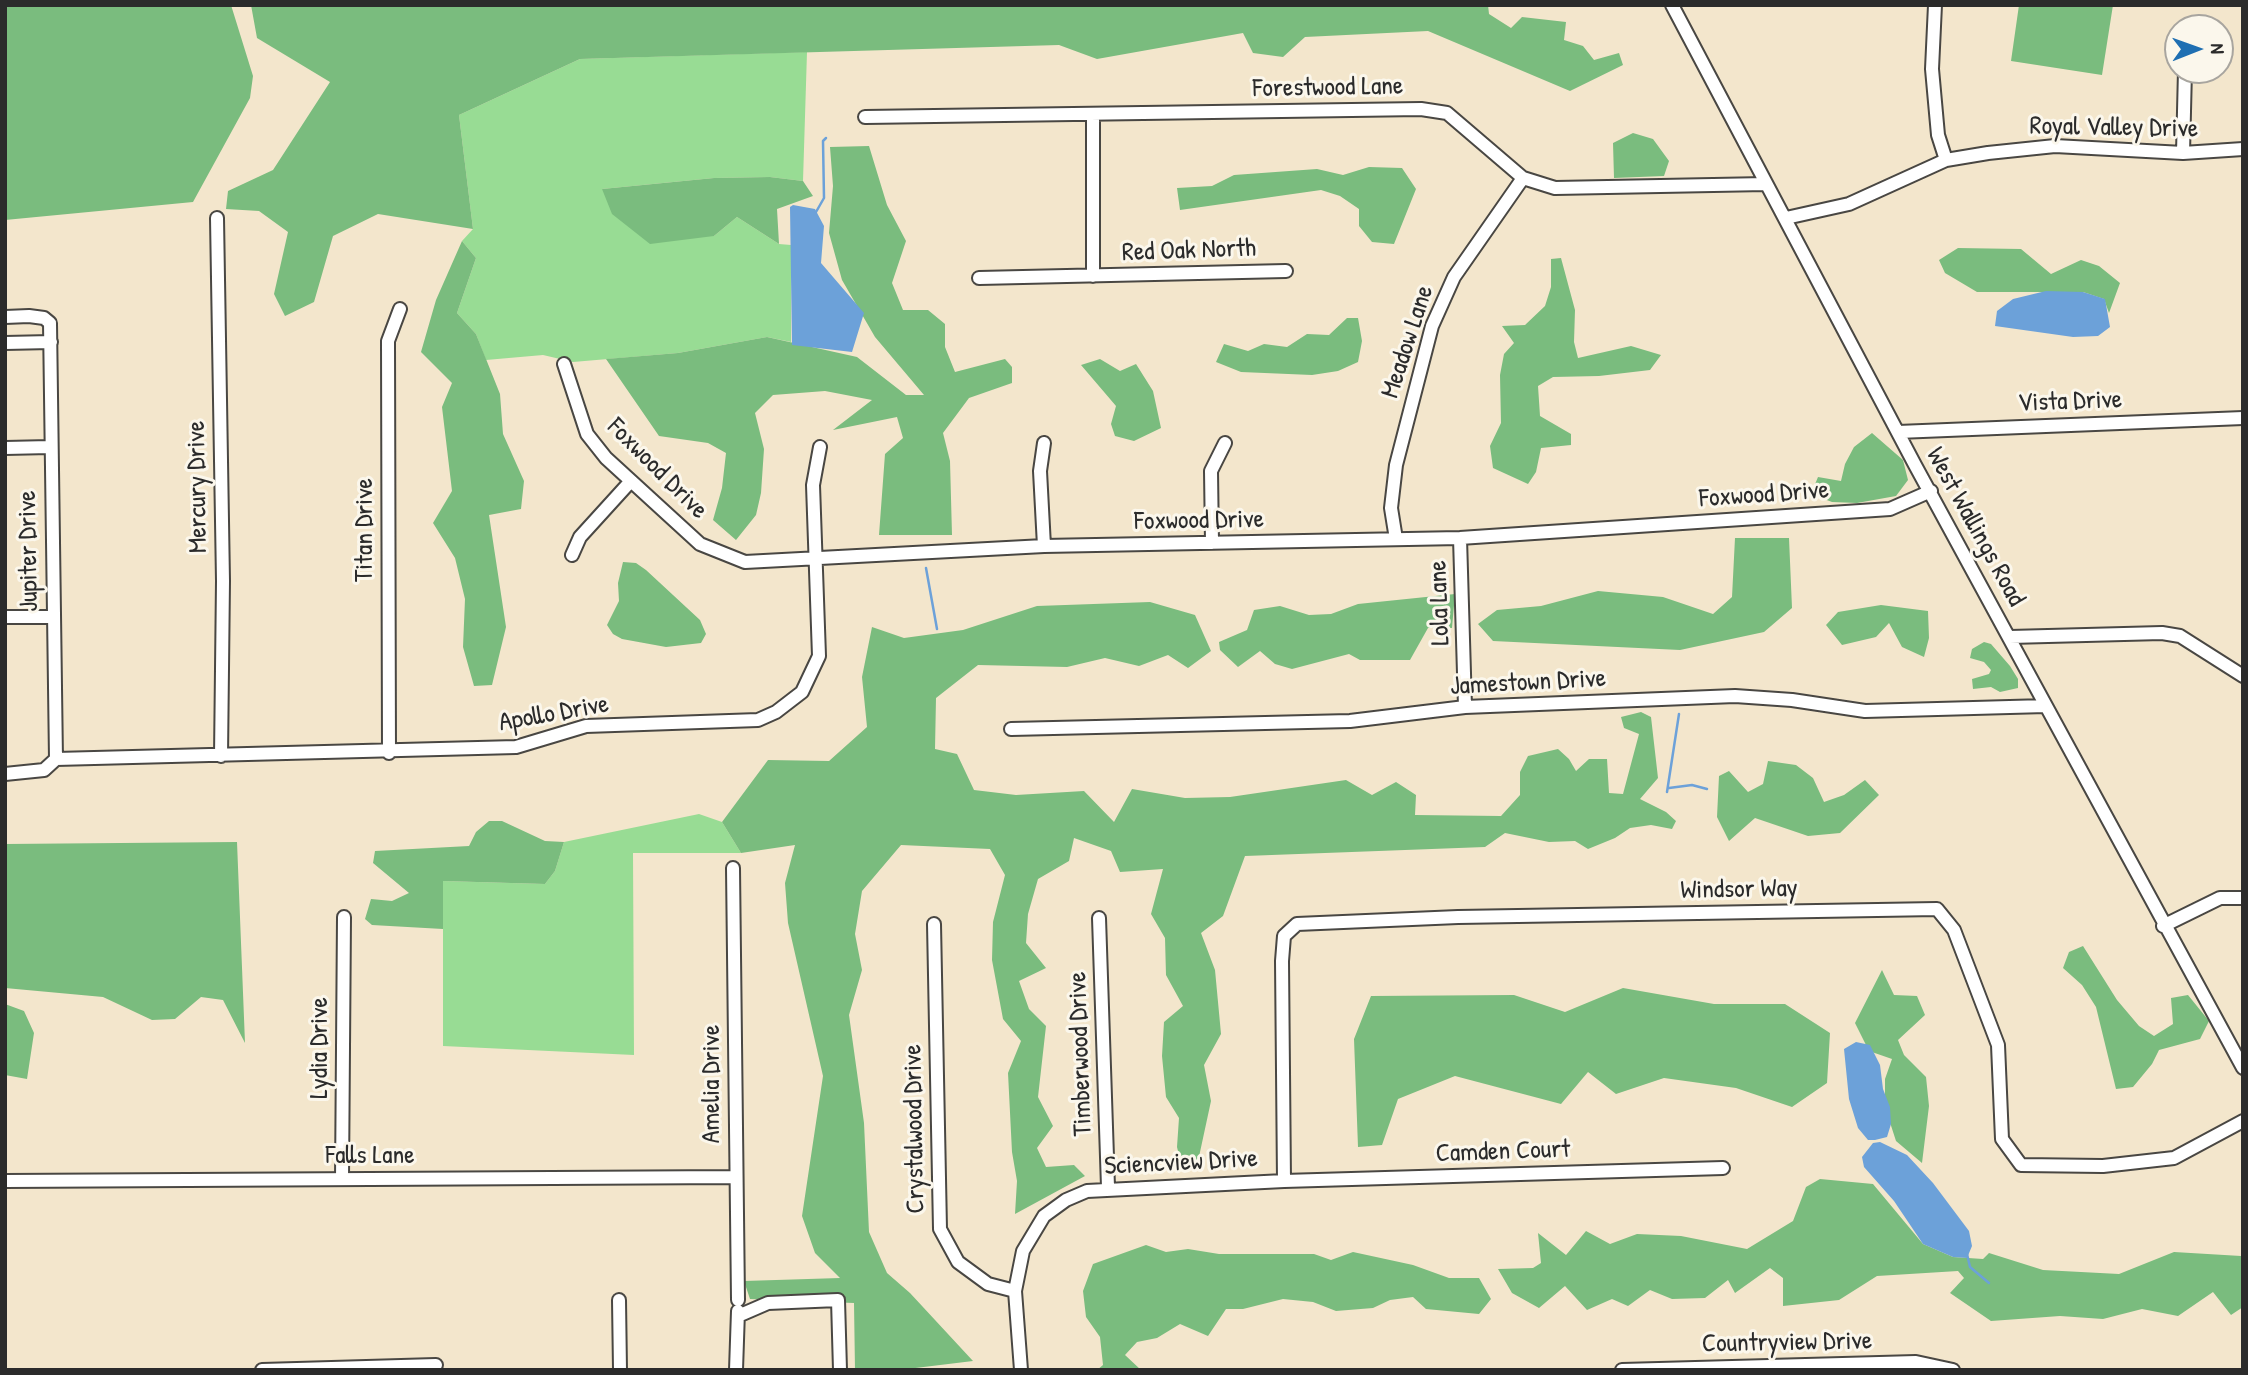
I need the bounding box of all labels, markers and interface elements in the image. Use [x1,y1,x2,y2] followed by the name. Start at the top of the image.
[2164,14,2234,84] north arrow
[2205,43,2231,54] text: N
[1252,71,1404,105] street label: Forestwood Lane
[2029,111,2199,145] street label: Royal Valley Drive
[1122,233,1256,269] street label: Red Oak North
[1375,282,1441,402] street label: Meadow Lane
[2017,385,2123,419] street label: Vista Drive
[600,412,714,526] street label: Foxwood Drive
[181,421,215,553] street label: Mercury Drive
[1919,442,2031,612] street label: West Wallings Road
[1698,475,1830,515] street label: Foxwood Drive
[349,478,381,582] street label: Titan Drive
[12,490,46,612] street label: Jupiter Drive
[1134,504,1264,538] street label: Foxwood Drive
[1423,560,1457,646] street label: Lola Lane
[1449,663,1607,703] street label: Jamestown Drive
[497,689,611,739] street label: Apollo Drive
[1680,873,1798,907] street label: Windsor Way
[1063,971,1099,1137] street label: Timberwood Drive
[304,997,336,1099] street label: Lydia Drive
[696,1025,728,1143] street label: Amelia Drive
[898,1044,932,1214] street label: Crystalwood Drive
[1435,1134,1571,1170] street label: Camden Court
[325,1140,415,1172] street label: Falls Lane
[1104,1143,1258,1183] street label: Sciencview Drive
[1702,1326,1872,1360] street label: Countryview Drive

